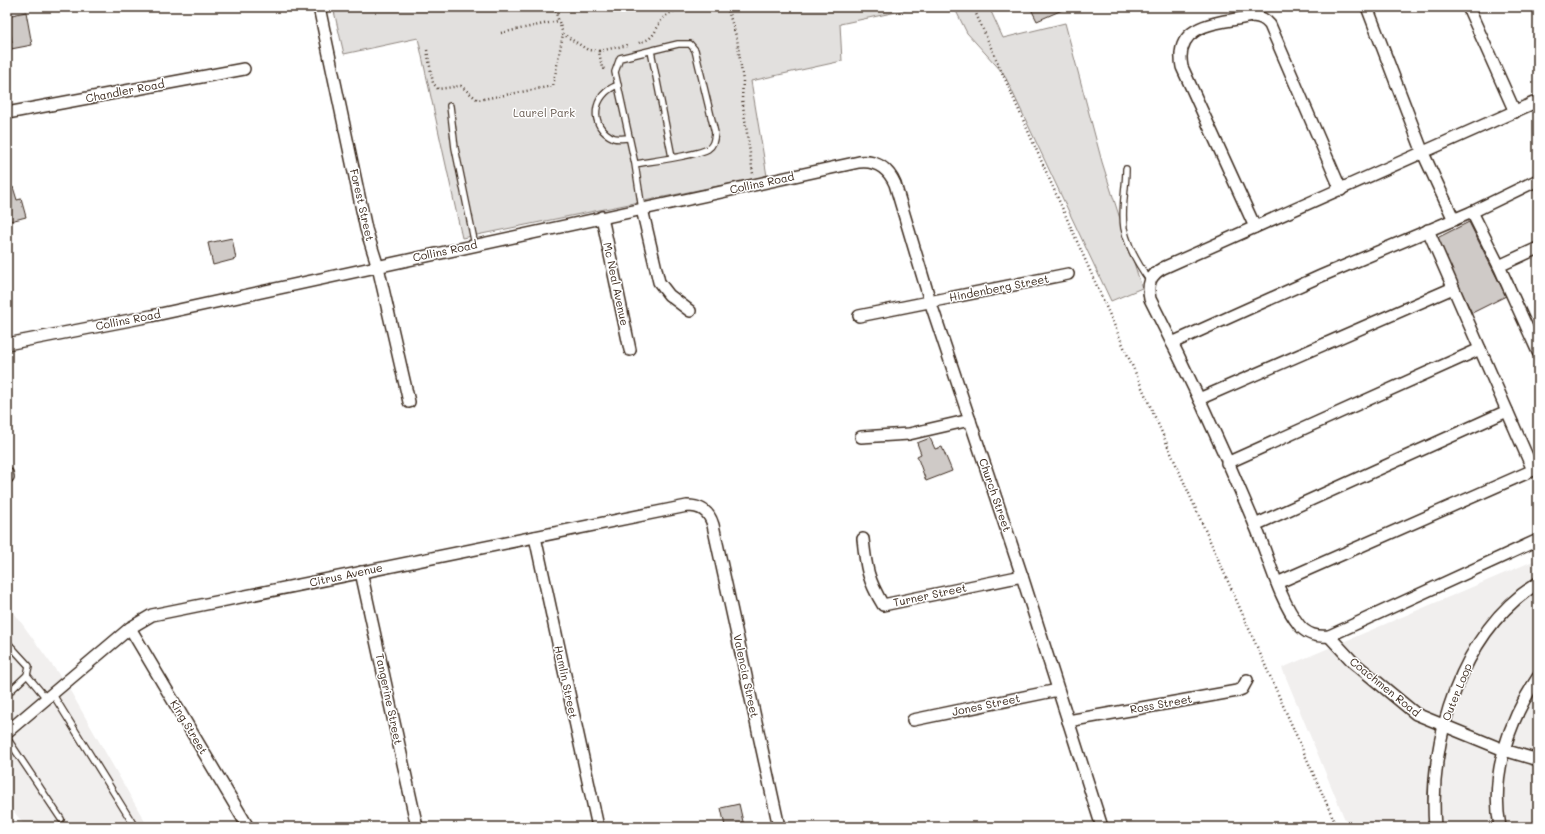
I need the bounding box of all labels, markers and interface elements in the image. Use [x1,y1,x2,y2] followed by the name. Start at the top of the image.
[84,76,166,106] street label: Chandler Road
[513,105,575,120] park label: Laurel Park
[347,167,378,243] street label: Forest Street
[728,168,796,197] street label: Collins Road
[411,236,479,265] street label: Collins Road
[600,241,633,327] street label: Mc Neal Avenue
[948,270,1050,305] street label: Hindenberg Street
[94,306,162,333] street label: Collins Road
[976,456,1015,534] street label: Church Street
[308,559,384,590] street label: Citrus Avenue
[892,579,968,610] street label: Turner Street
[730,633,763,719] street label: Valencia Street
[551,644,582,720] street label: Hamlin Street
[373,652,406,746] street label: Tangerine Street
[1347,654,1424,720] street label: Coachmen Road
[1438,661,1475,723] street label: Outer Loop
[950,690,1022,719] street label: Jones Street
[1129,691,1193,716] street label: Ross Street
[167,697,212,757] street label: King Street

